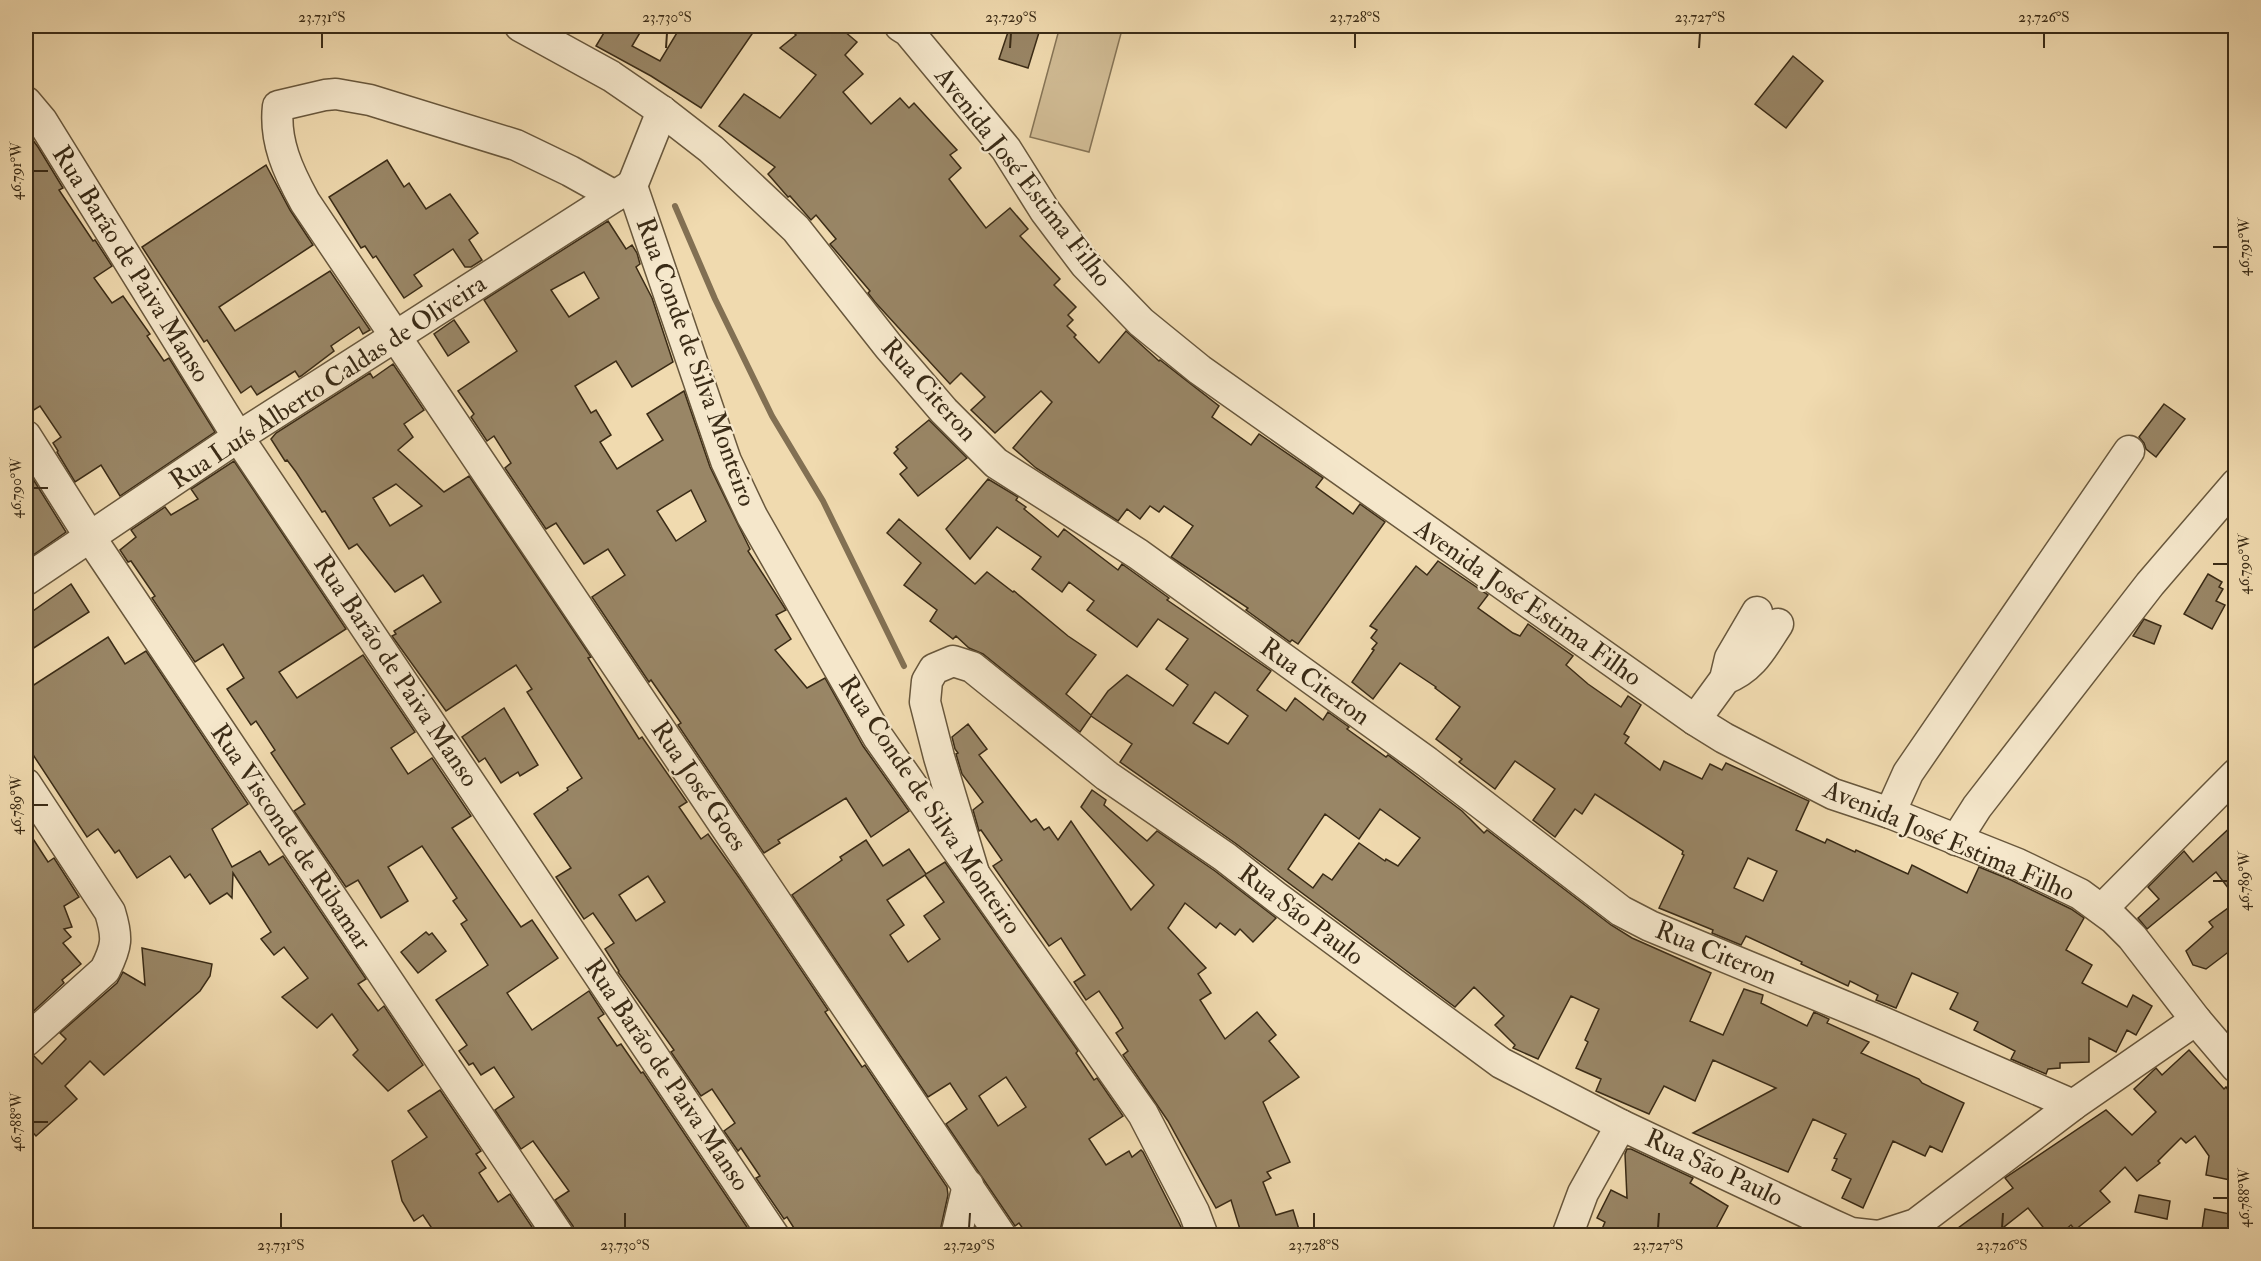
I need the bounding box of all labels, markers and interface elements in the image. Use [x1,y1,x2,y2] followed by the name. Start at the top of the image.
[298,8,346,27] text: 23.731°S
[642,8,692,27] text: 23.730°S
[985,8,1037,27] text: 23.729°S
[1330,8,1380,27] text: 23.728°S
[1675,8,1725,27] text: 23.727°S
[2018,8,2070,27] text: 23.726°S
[927,60,1119,293] street label: Avenida José Estima Filho
[45,140,217,388] street label: Rua Barão de Paiva Manso
[7,141,26,200] text: 46.791°W
[629,213,763,511] street label: Rua Conde de Silva Monteiro
[2235,217,2254,276] text: 46.791°W
[164,267,493,496] street label: Rua Luís Alberto Caldas de Oliveira
[874,332,984,448] street label: Rua Citeron
[7,457,26,518] text: 46.790°W
[1407,512,1648,693] street label: Avenida José Estima Filho
[2235,533,2254,594] text: 46.790°W
[306,549,486,793] street label: Rua Barão de Paiva Manso
[1254,631,1376,733] street label: Rua Citeron
[831,670,1029,940] street label: Rua Conde de Silva Monteiro
[644,715,754,857] street label: Rua José Goes
[203,718,379,956] street label: Rua Visconde de Ribamar
[1818,773,2079,908] street label: Avenida José Estima Filho
[7,774,26,835] text: 46.789°W
[2235,850,2254,911] text: 46.789°W
[1232,857,1370,973] street label: Rua São Paulo
[1650,914,1782,992] street label: Rua Citeron
[577,953,757,1197] street label: Rua Barão de Paiva Manso
[7,1092,26,1152] text: 46.788°W
[1640,1122,1788,1214] street label: Rua São Paulo
[2235,1168,2254,1228] text: 46.788°W
[257,1236,305,1255] text: 23.731°S
[600,1236,650,1255] text: 23.730°S
[943,1236,995,1255] text: 23.729°S
[1289,1236,1339,1255] text: 23.728°S
[1633,1236,1683,1255] text: 23.727°S
[1976,1236,2028,1255] text: 23.726°S

